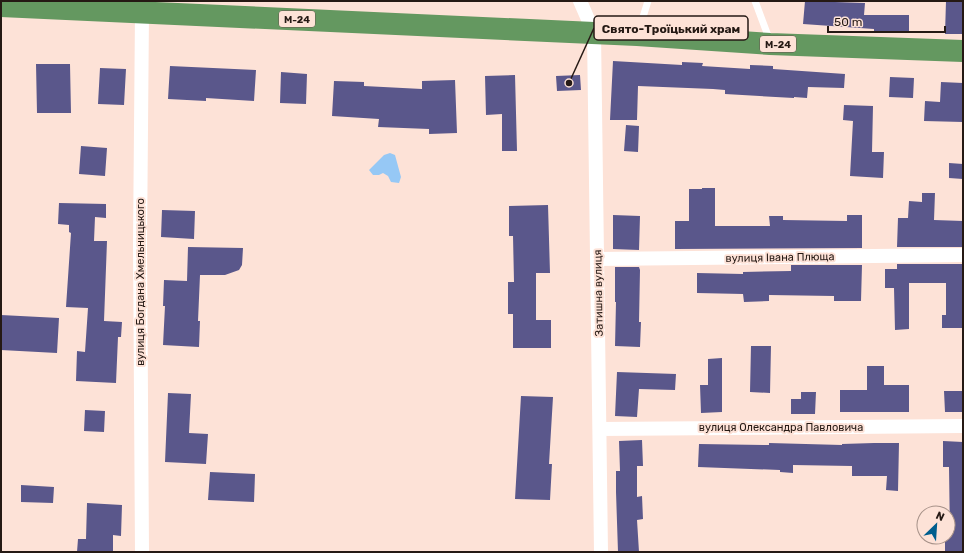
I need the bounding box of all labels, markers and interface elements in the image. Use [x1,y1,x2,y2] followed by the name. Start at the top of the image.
[828,8,945,34] scale bar
[279,11,315,27] road number: М-24
[834,15,862,29] text: 50 m
[594,16,748,40] callout: Свято-Троїцький храм
[602,22,740,36] text: Свято-Троїцький храм
[760,36,796,52] road number: М-24
[134,198,147,366] street label: вулиця Богдана Хмельницького
[591,249,606,337] street label: Затишна вулиця
[725,250,835,265] street label: вулиця Івана Плюща
[699,421,863,434] street label: вулиця Олександра Павловича
[916,505,956,545] north arrow
[934,509,946,524] text: N

